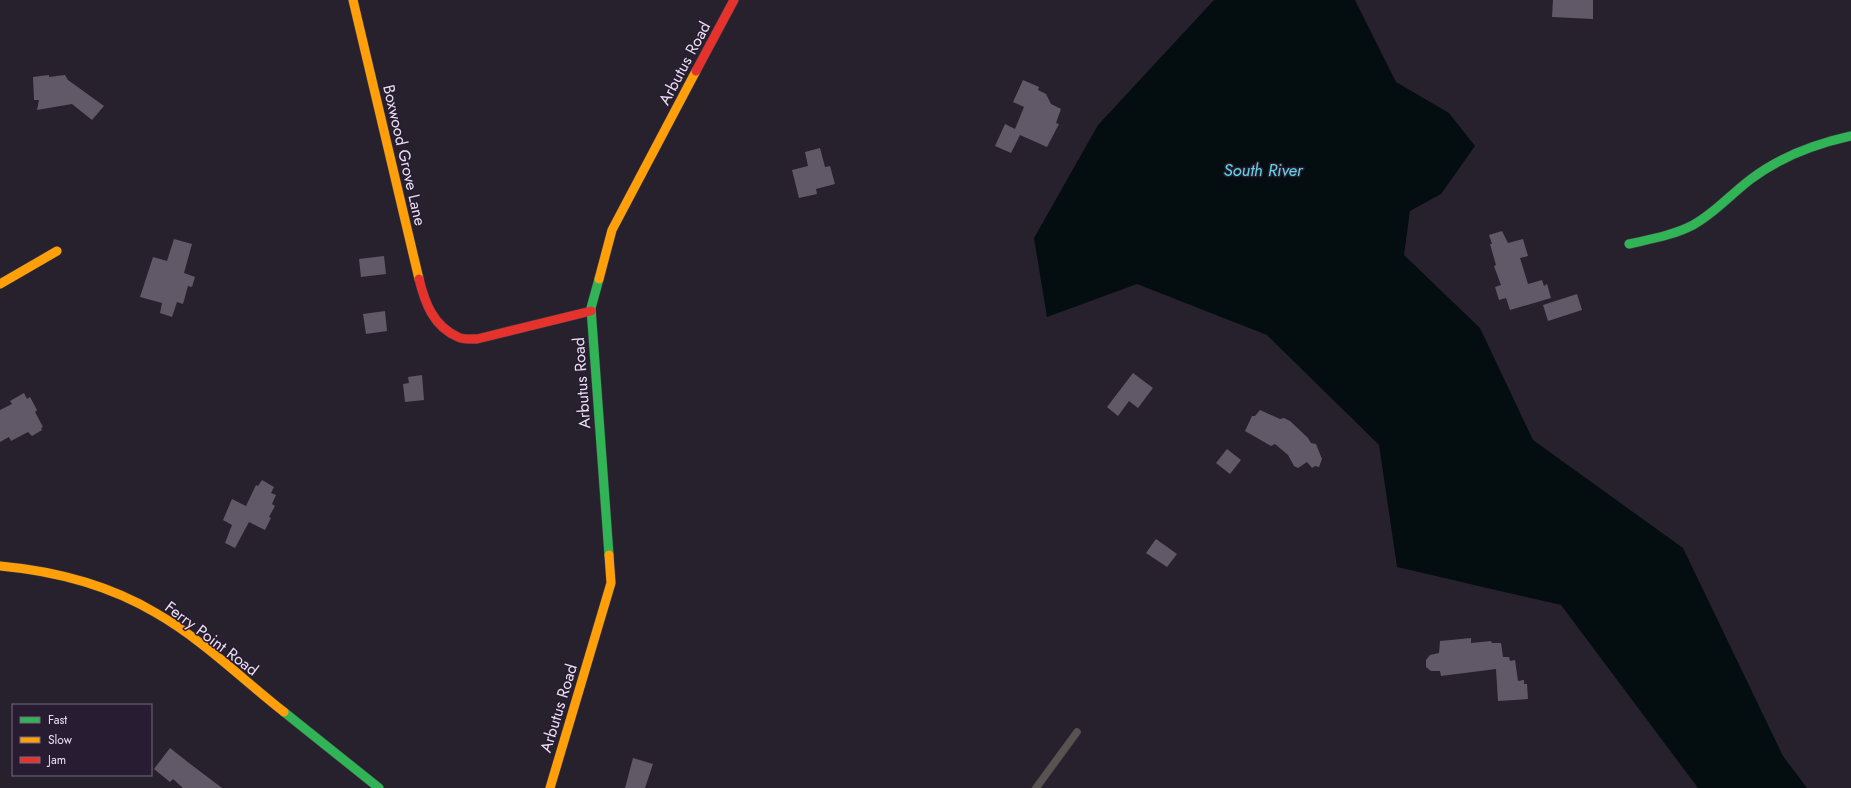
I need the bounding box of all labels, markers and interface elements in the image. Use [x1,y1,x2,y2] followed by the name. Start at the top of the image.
[653,17,716,109] street label: Arbutus Road
[377,82,432,228] street label: Boxwood Grove Lane
[1223,158,1304,182] water label: South River
[567,336,596,429] street label: Arbutus Road
[160,596,263,681] street label: Ferry Point Road
[534,661,583,755] street label: Arbutus Road
[12,704,152,776] legend
[48,711,67,729] text: Fast
[48,731,73,749] text: Slow
[46,751,66,769] text: Jam

